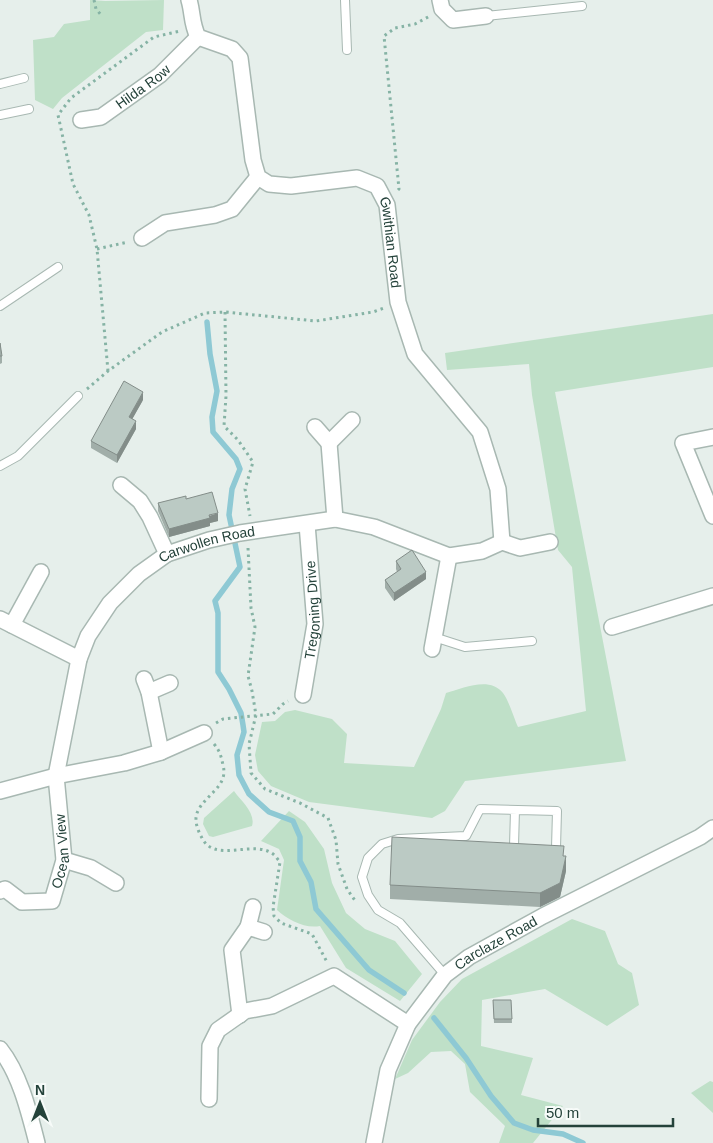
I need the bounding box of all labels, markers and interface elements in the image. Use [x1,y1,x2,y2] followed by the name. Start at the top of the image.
[113,61,174,112] street label: Hilda Row
[376,194,404,289] street label: Gwithian Road
[155,523,256,566] street label: Carwollen Road
[301,560,323,660] street label: Tregoning Drive
[48,812,72,890] street label: Ocean View
[451,913,540,973] street label: Carclaze Road
[15,1078,65,1128] north arrow
[35,1082,45,1098] text: N
[538,1096,673,1128] scale bar
[546,1104,579,1121] text: 50 m

